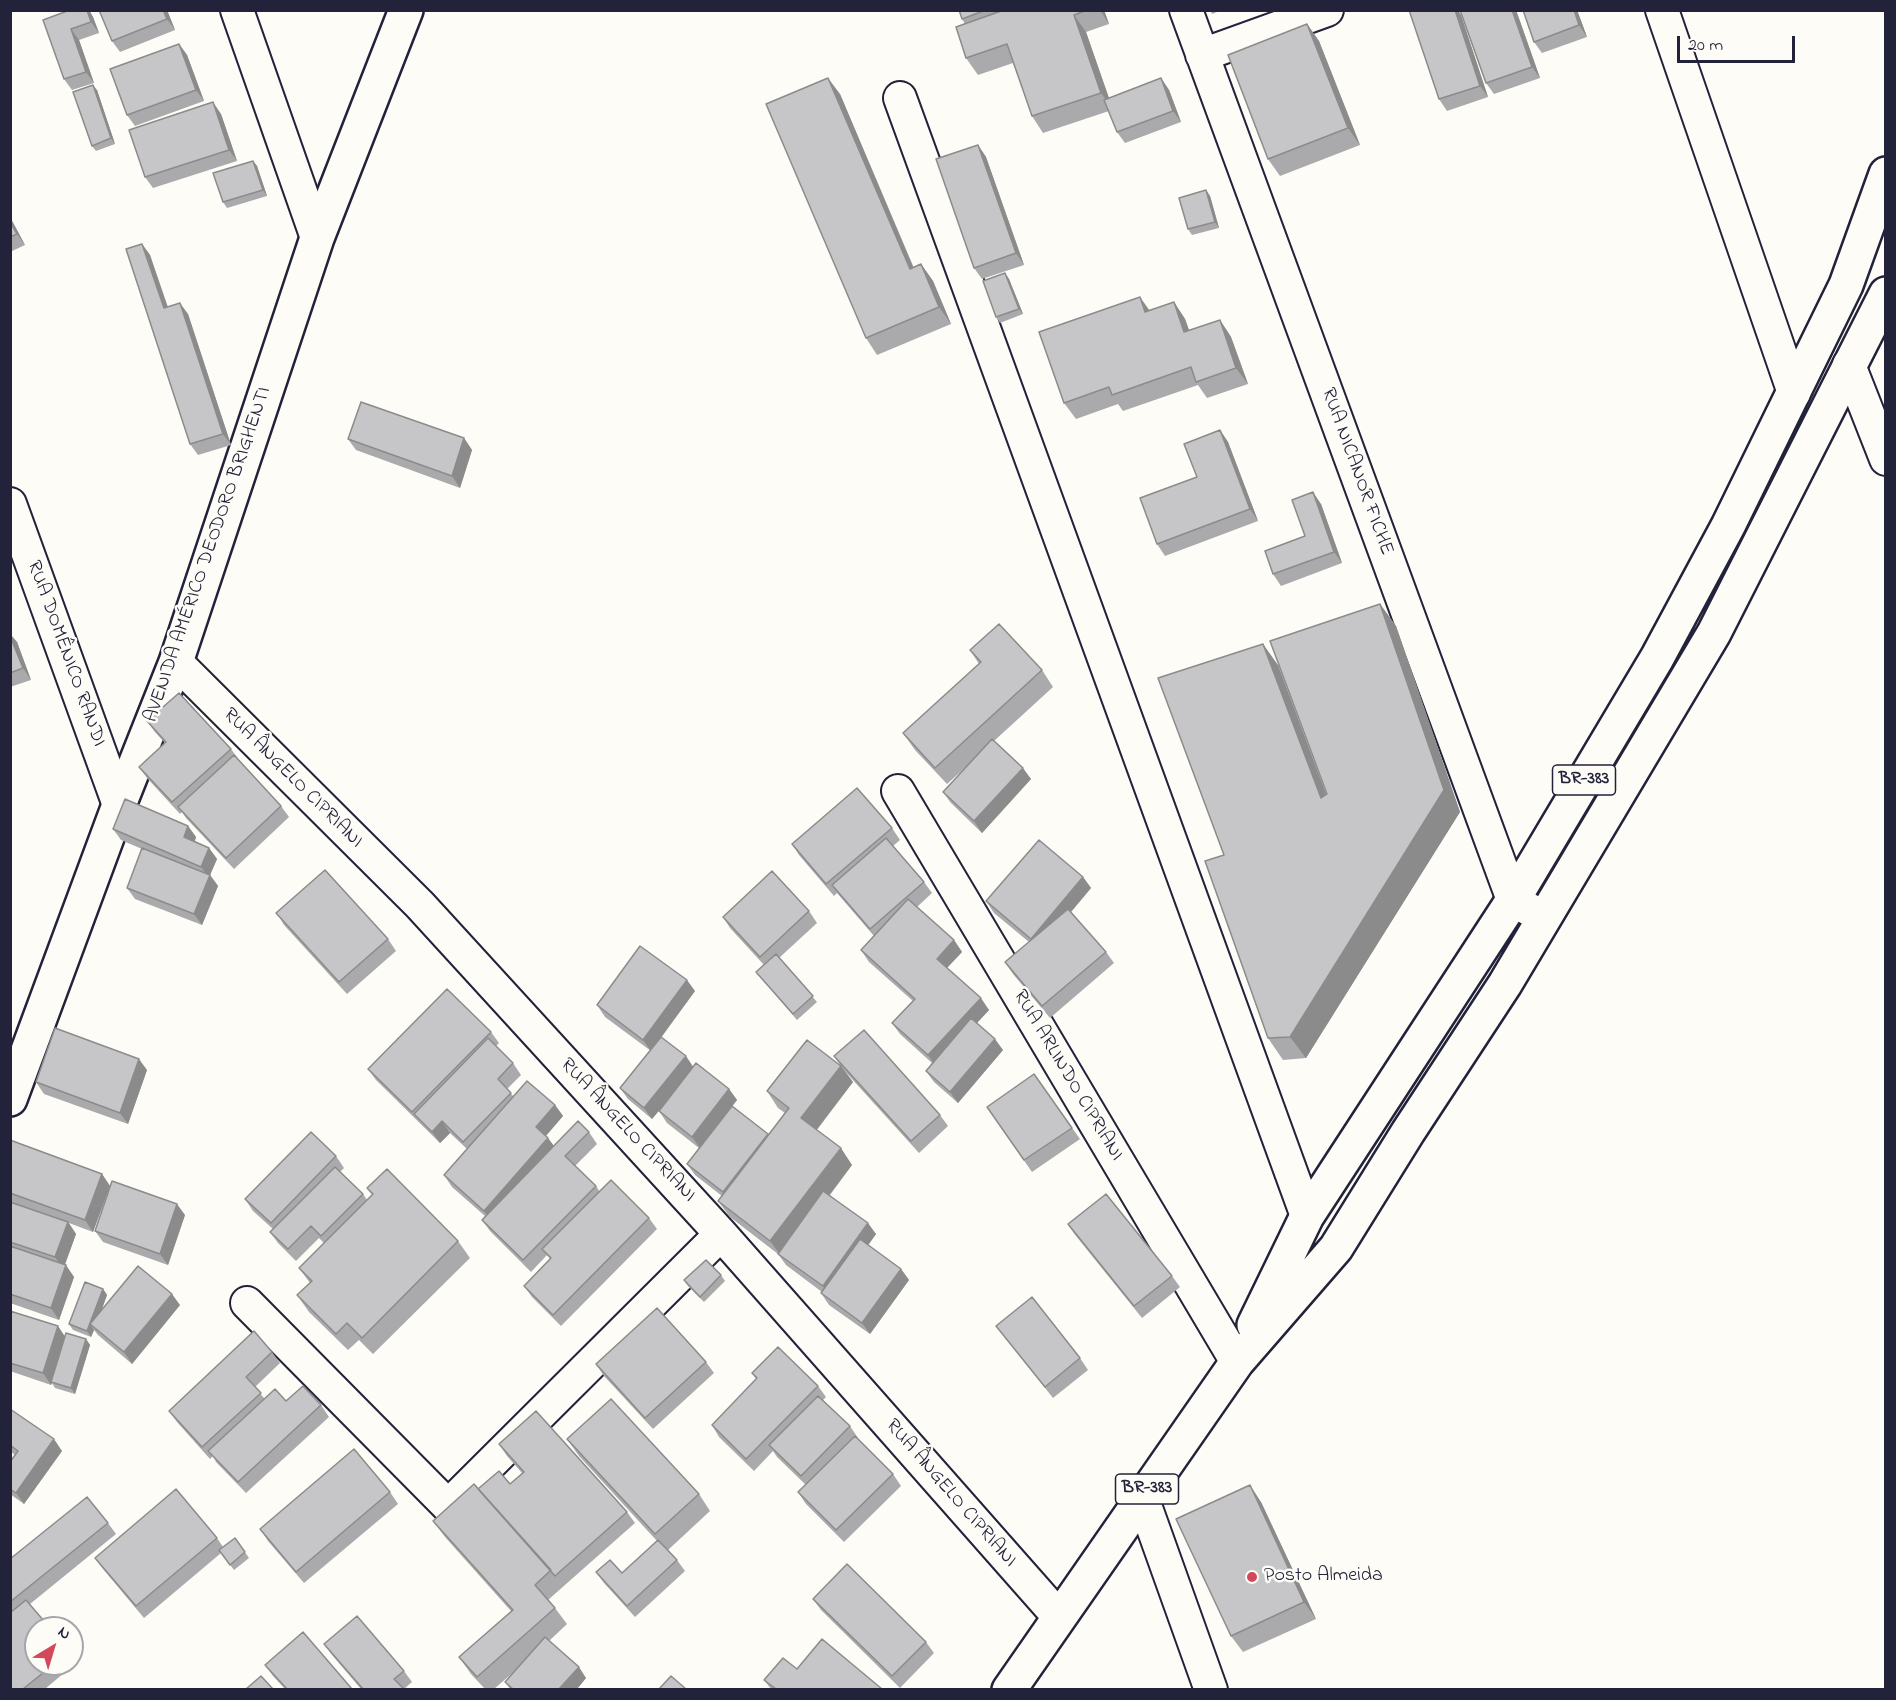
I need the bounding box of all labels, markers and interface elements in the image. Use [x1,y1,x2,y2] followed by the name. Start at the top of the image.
[1680,24,1798,62] scale bar
[1688,33,1723,59] text: 20 m
[140,384,278,726] street label: AVENIDA AMÉRICO DEODORO BRIGHENTI
[1315,385,1397,559] street label: RUA NICANOR FICHE
[20,558,110,750] street label: RUA DOMÊNICO RANDI
[217,704,367,854] street label: RUA ÂNGELO CIPRIANI
[1552,765,1616,795] road number: BR-383
[1006,986,1128,1166] street label: RUA ARLINDO CIPRIANI
[554,1054,700,1208] street label: RUA ÂNGELO CIPRIANI
[879,1415,1021,1573] street label: RUA ÂNGELO CIPRIANI
[1116,1474,1178,1504] road number: BR-383
[1264,1565,1383,1589] place label: Posto Almeida
[1245,1570,1259,1584] marker: Posto Almeida
[24,1616,84,1676] north arrow
[52,1621,75,1646] text: N

